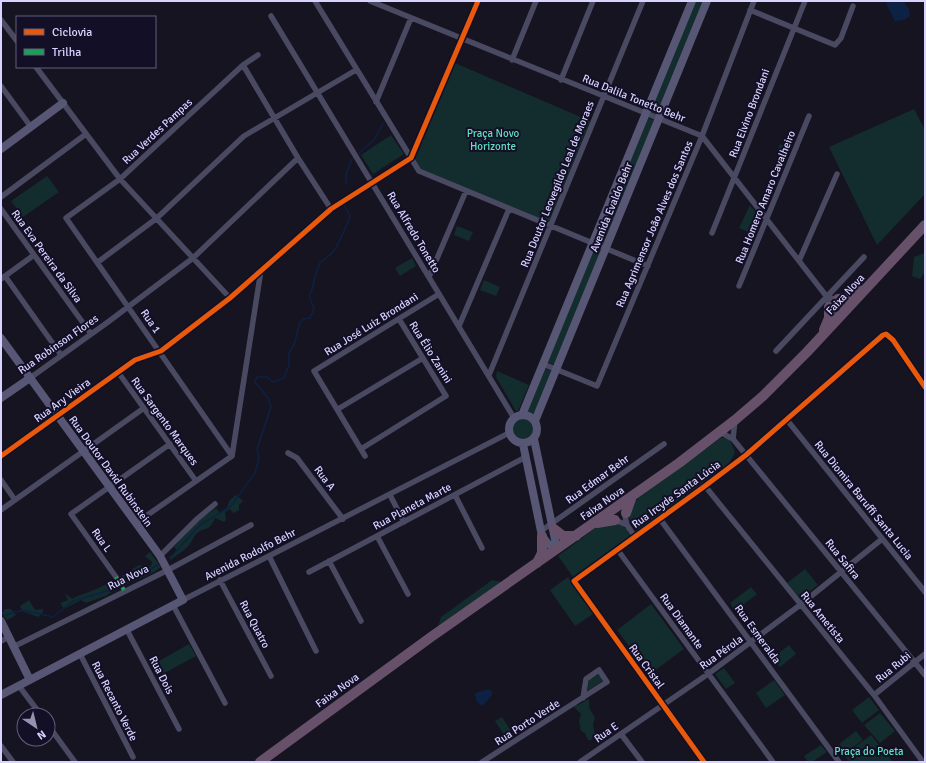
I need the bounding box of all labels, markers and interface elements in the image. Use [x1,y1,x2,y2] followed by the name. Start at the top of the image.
[16,16,156,68] legend
[52,25,92,40] text: Ciclovia
[52,45,81,60] text: Trilha
[727,67,772,159] street label: Rua Elvino Brondani
[580,72,687,125] street label: Rua Dalila Tonetto Behr
[120,96,195,167] street label: Rua Verdes Pampas
[518,99,597,269] street label: Rua Doutor Leovegildo Leal de Moraes
[467,127,519,153] park label: Praça Novo Horizonte
[733,128,798,266] street label: Rua Homero Amaro Cavalheiro
[613,139,696,309] street label: Rua Agrimensor João Alves dos Santos
[588,160,635,254] street label: Avenida Evaldo Behr
[384,189,443,275] street label: Rua Alfredo Tonetto
[8,207,85,306] street label: Rua Eva Pereira da Silva
[823,271,868,317] street label: Faixa Nova
[322,290,421,359] street label: Rua José Luiz Brondani
[138,307,163,336] street label: Rua 1
[16,312,101,377] street label: Rua Robinson Flores
[406,318,456,386] street label: Rua Élio Zanini
[32,375,93,425] street label: Rua Ary Vieira
[128,375,201,468] street label: Rua Sargento Marques
[66,413,155,529] street label: Rua Doutor David Rubinstein
[812,438,916,563] street label: Rua Diomira Baruffi Santa Lucia
[563,452,632,507] street label: Rua Edmar Behr
[629,458,723,531] street label: Rua Ircyde Santa Lúcia
[311,464,338,493] street label: Rua A
[371,480,454,533] street label: Rua Planeta Marte
[578,483,627,523] street label: Faixa Nova
[89,526,115,555] street label: Rua L
[202,526,298,583] street label: Avenida Rodolfo Behr
[822,537,863,582] street label: Rua Safira
[106,562,151,593] street label: Rua Nova
[798,589,848,646] street label: Rua Ametista
[657,591,706,652] street label: Rua Diamante
[237,598,273,651] street label: Rua Quatro
[732,602,784,667] street label: Rua Esmeralda
[697,632,746,672] street label: Rua Pérola
[626,642,667,691] street label: Rua Cristal
[873,649,914,686] street label: Rua Rubi
[146,654,177,697] street label: Rua Dois
[89,659,140,743] street label: Rua Recanto Verde
[313,670,362,711] street label: Faixa Nova
[492,697,562,748] street label: Rua Porto Verde
[16,707,56,747] north arrow
[592,719,621,745] street label: Rua E
[35,727,48,742] text: N
[834,745,904,758] park label: Praça do Poeta

